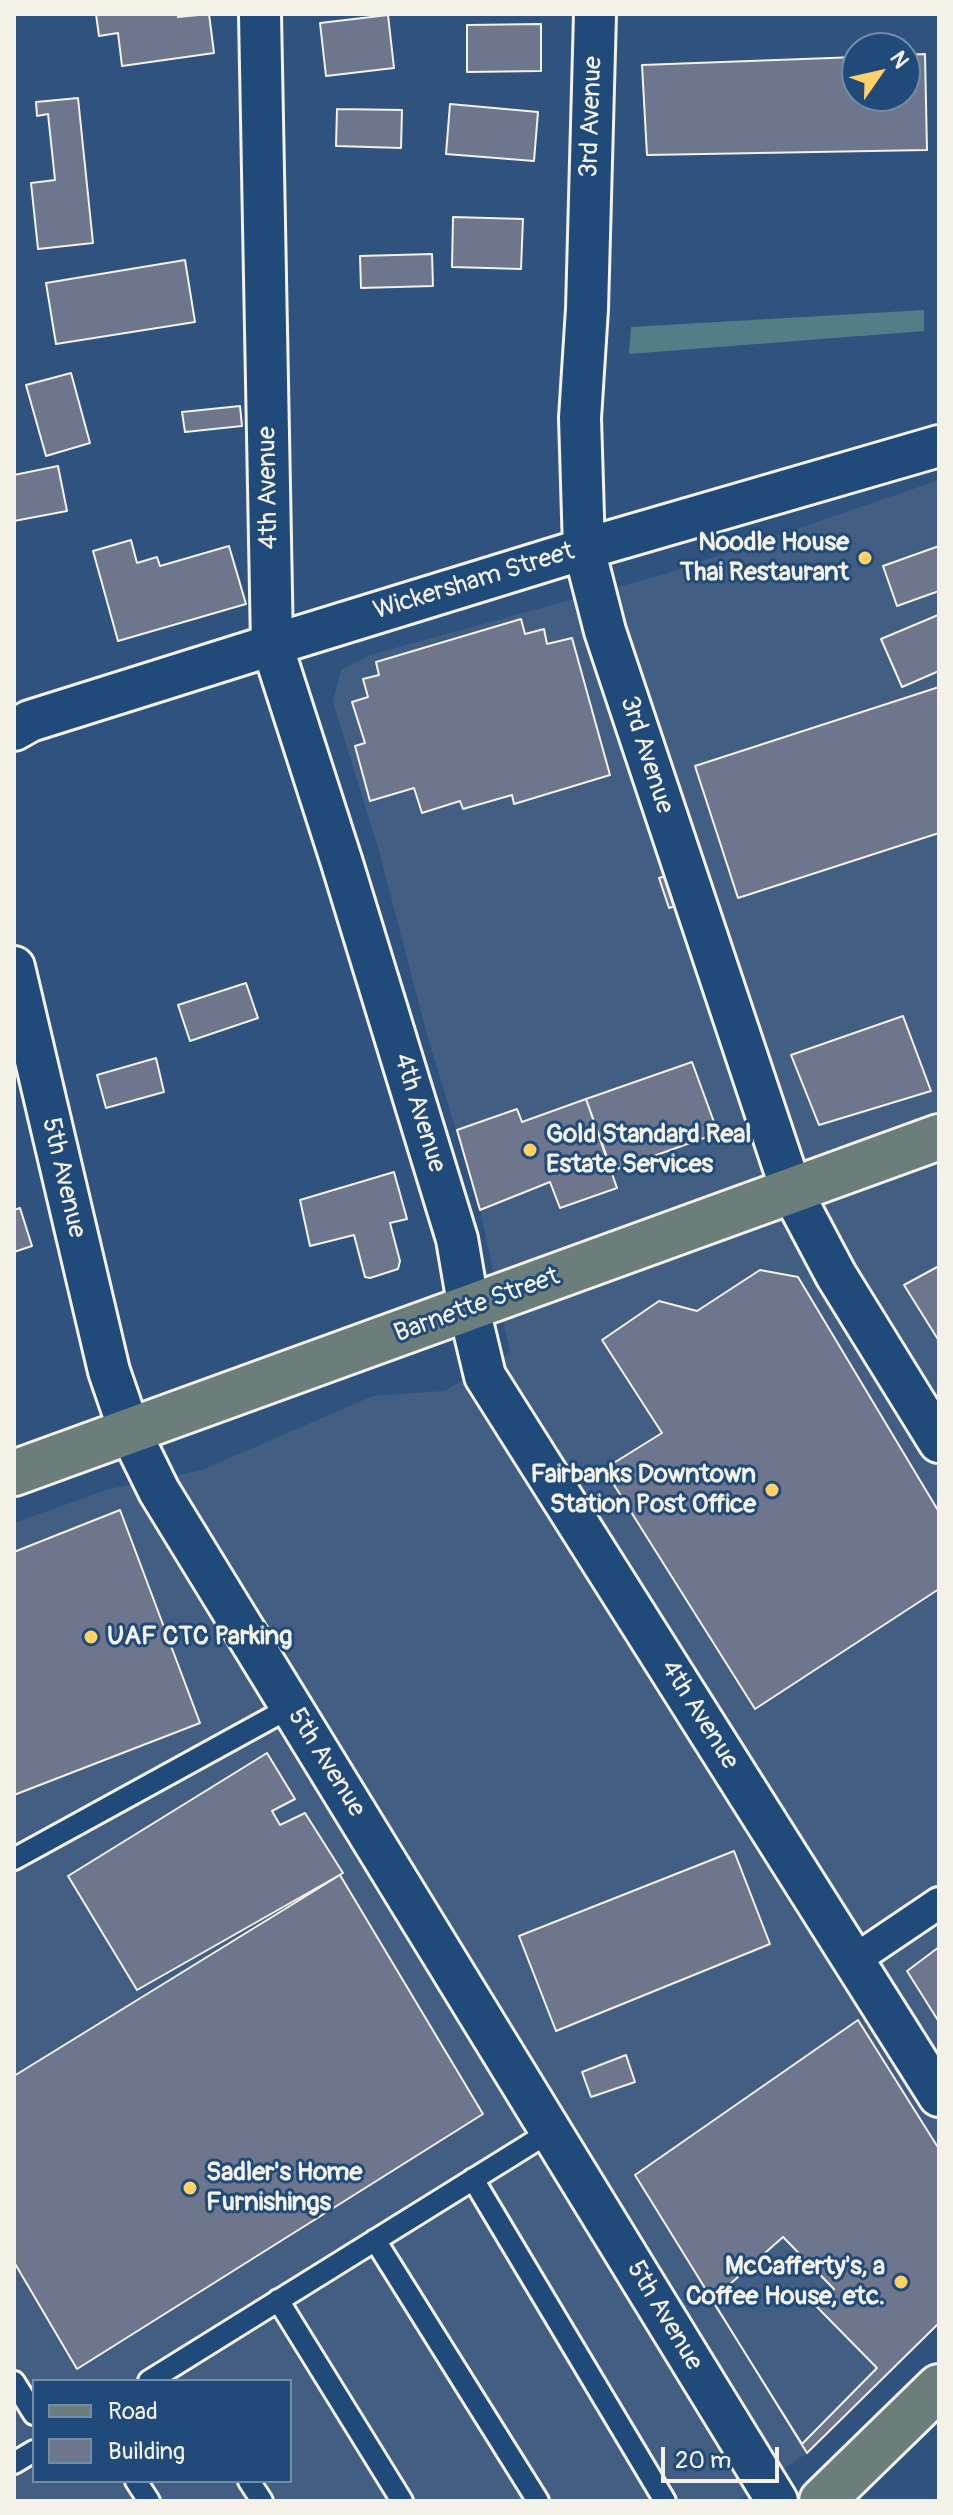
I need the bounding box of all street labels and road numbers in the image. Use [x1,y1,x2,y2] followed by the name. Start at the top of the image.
[574,56,610,178] street label: 3rd Avenue
[252,426,286,550] street label: 4th Avenue
[370,537,578,627] street label: Wickersham Street
[612,692,680,818] street label: 3rd Avenue
[386,1049,452,1177] street label: 4th Avenue
[34,1115,92,1241] street label: 5th Avenue
[390,1262,564,1350] street label: Barnette Street
[653,1654,745,1776] street label: 4th Avenue
[280,1703,372,1823] street label: 5th Avenue
[619,2256,709,2376] street label: 5th Avenue

